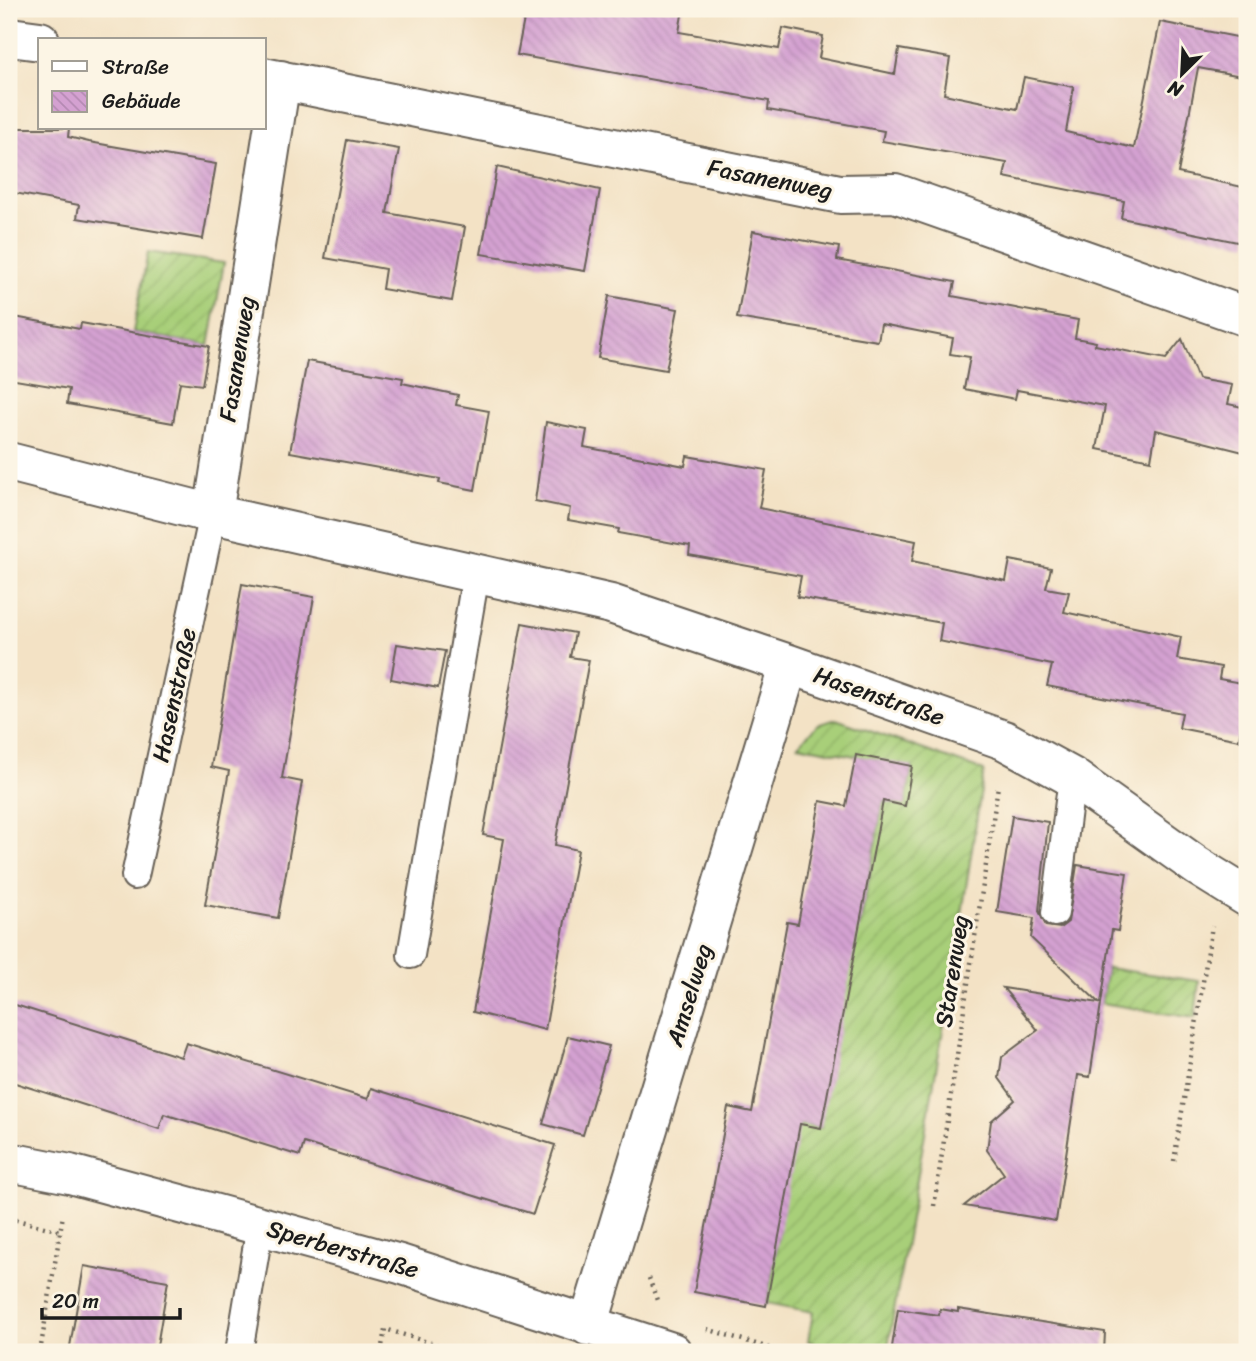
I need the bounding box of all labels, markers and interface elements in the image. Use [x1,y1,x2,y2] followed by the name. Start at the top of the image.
[38,38,266,130] legend
[1148,38,1218,108] north arrow
[102,48,169,86] text: Straße
[1162,71,1189,107] text: N
[102,82,180,120] text: Gebäude
[704,146,836,212] street label: Fasanenweg
[206,293,268,425] street label: Fasanenweg
[139,624,209,766] street label: Hasenstraße
[808,654,950,738] street label: Hasenstraße
[922,912,982,1030] street label: Starenweg
[653,938,724,1053] street label: Amselweg
[262,1207,424,1291] street label: Sperberstraße
[42,1277,180,1321] scale bar
[52,1282,99,1320] text: 20 m

